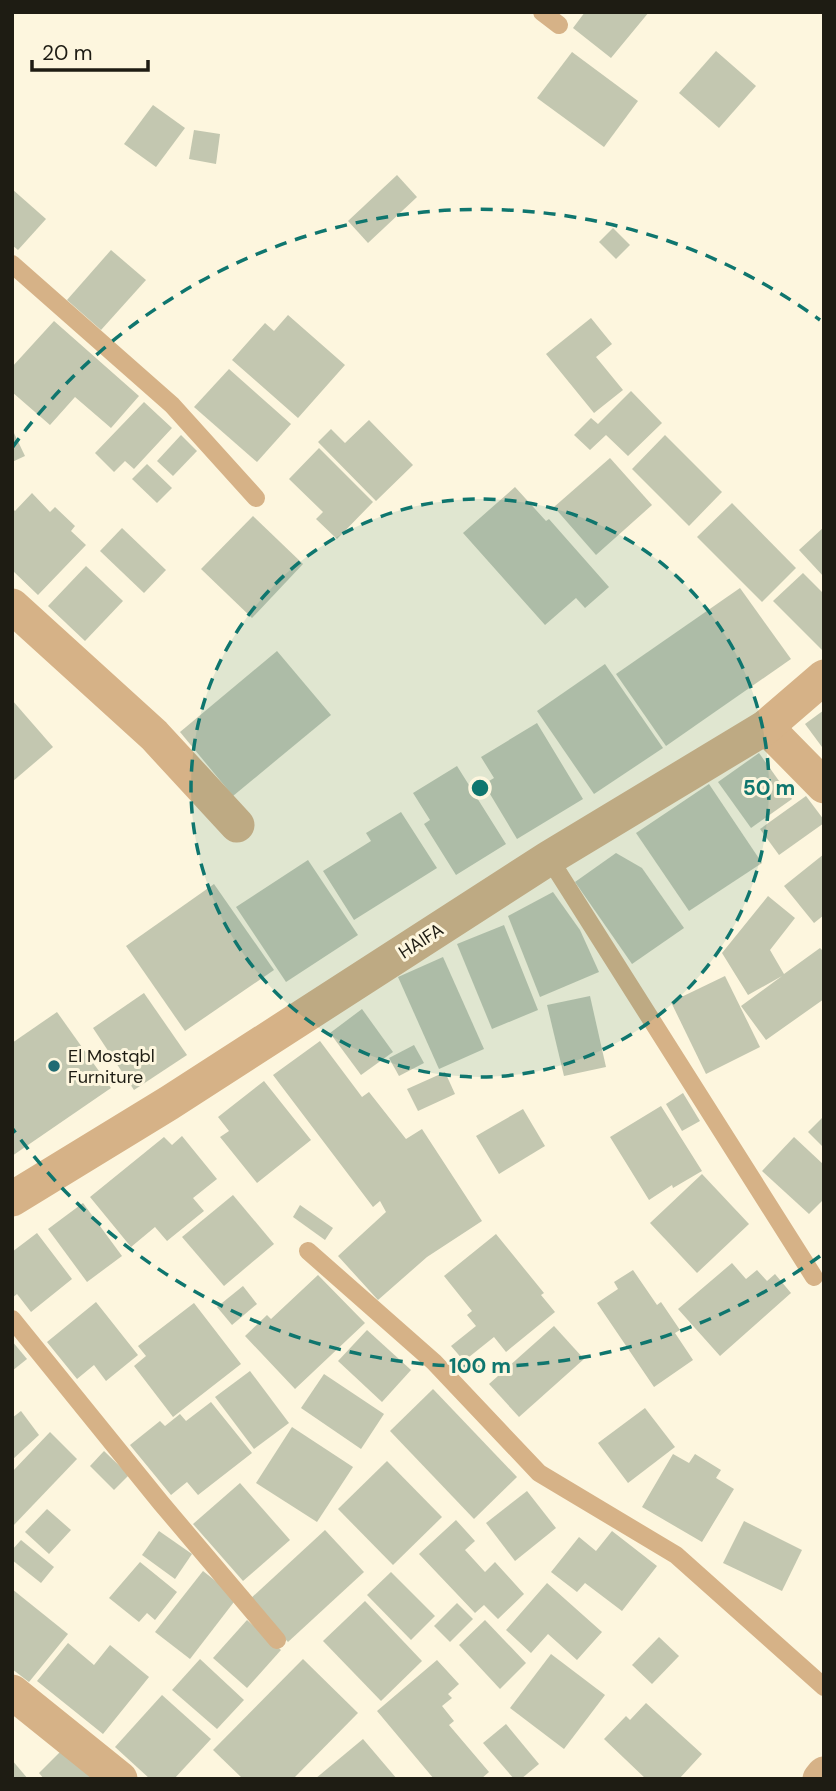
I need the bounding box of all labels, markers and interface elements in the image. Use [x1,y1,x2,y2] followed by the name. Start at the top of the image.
[32,28,147,72] scale bar
[42,39,93,67] text: 20 m
[743,774,795,802] text: 50 m
[468,776,492,800] centre of rings
[394,918,448,964] street label: HAIFA
[68,1044,155,1089] place label: El Mostqbl Furniture
[46,1058,62,1074] marker: El Mostqbl Furniture
[449,1352,511,1380] text: 100 m

